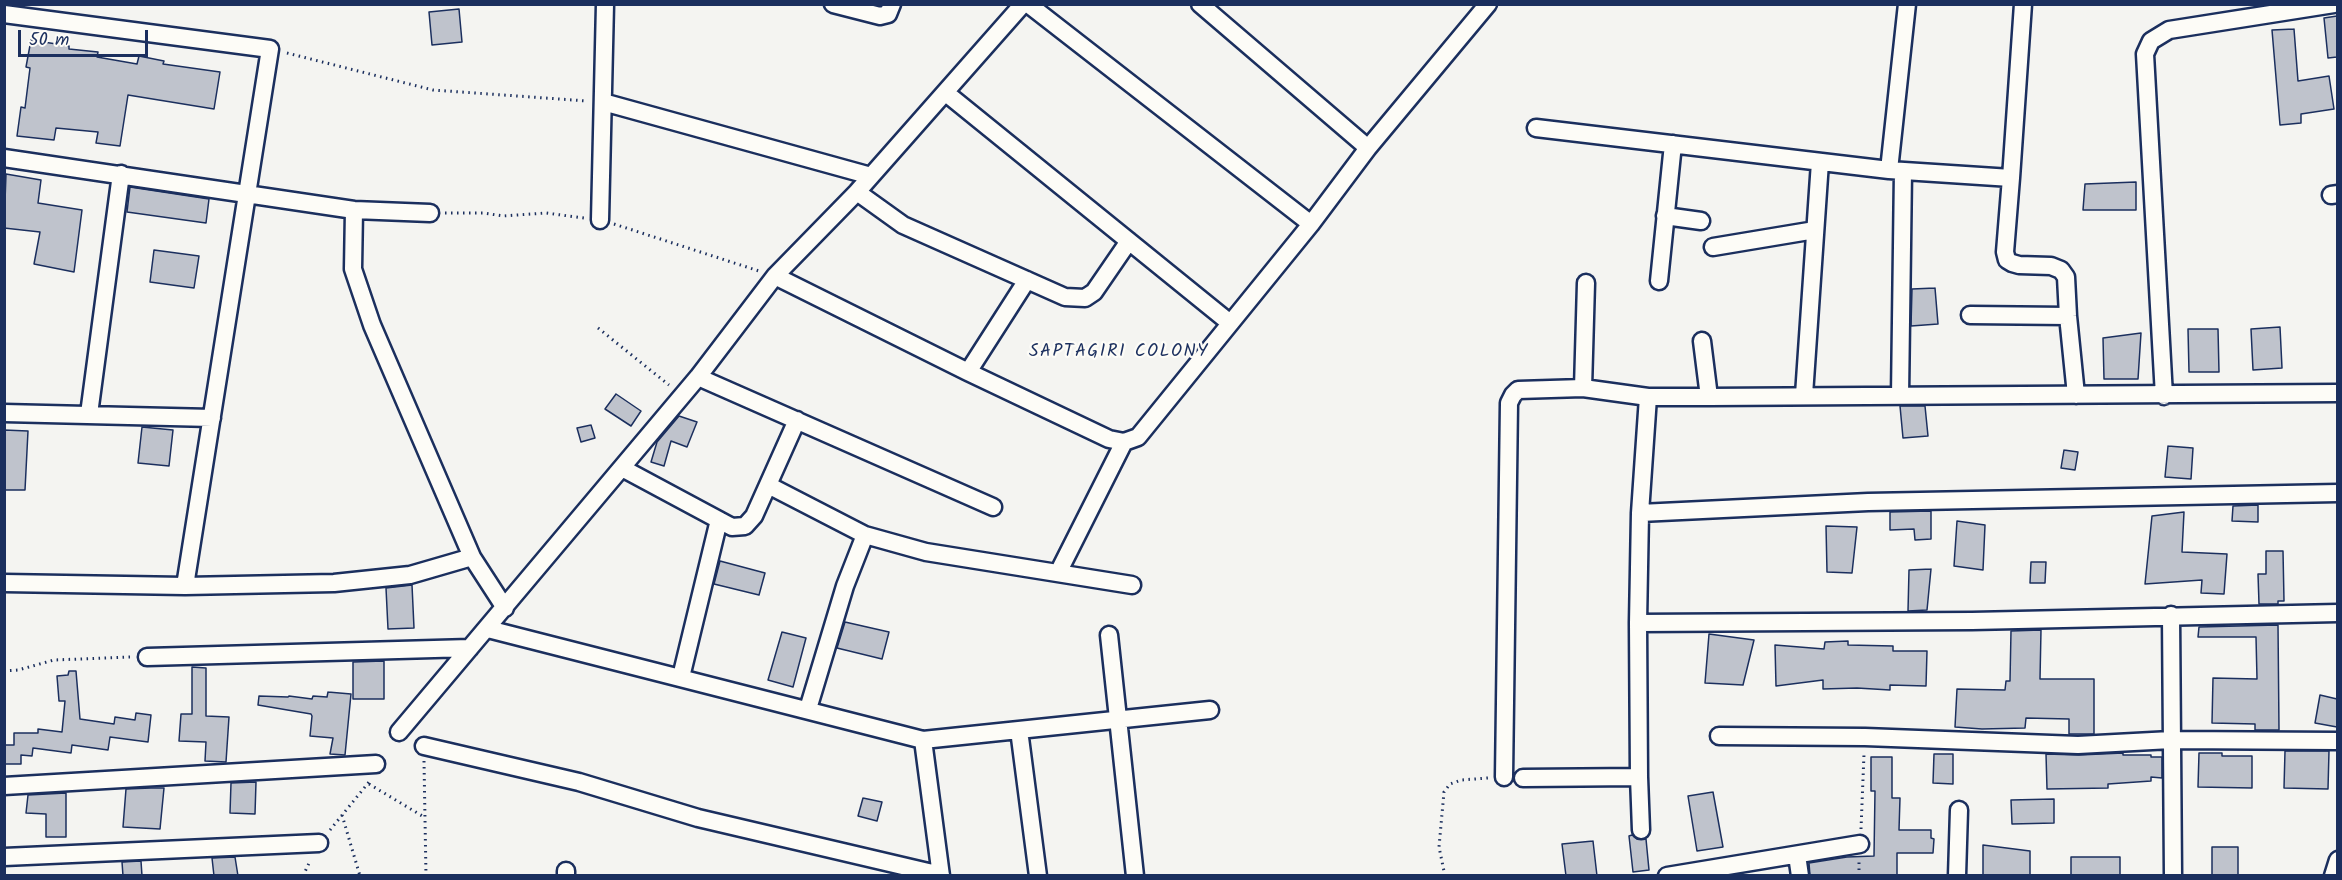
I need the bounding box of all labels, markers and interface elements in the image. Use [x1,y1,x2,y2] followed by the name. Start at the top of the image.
[21,18,152,56] scale bar
[29,26,69,55] text: 50 m
[1029,342,1209,364] district label: SAPTAGIRI COLONY

